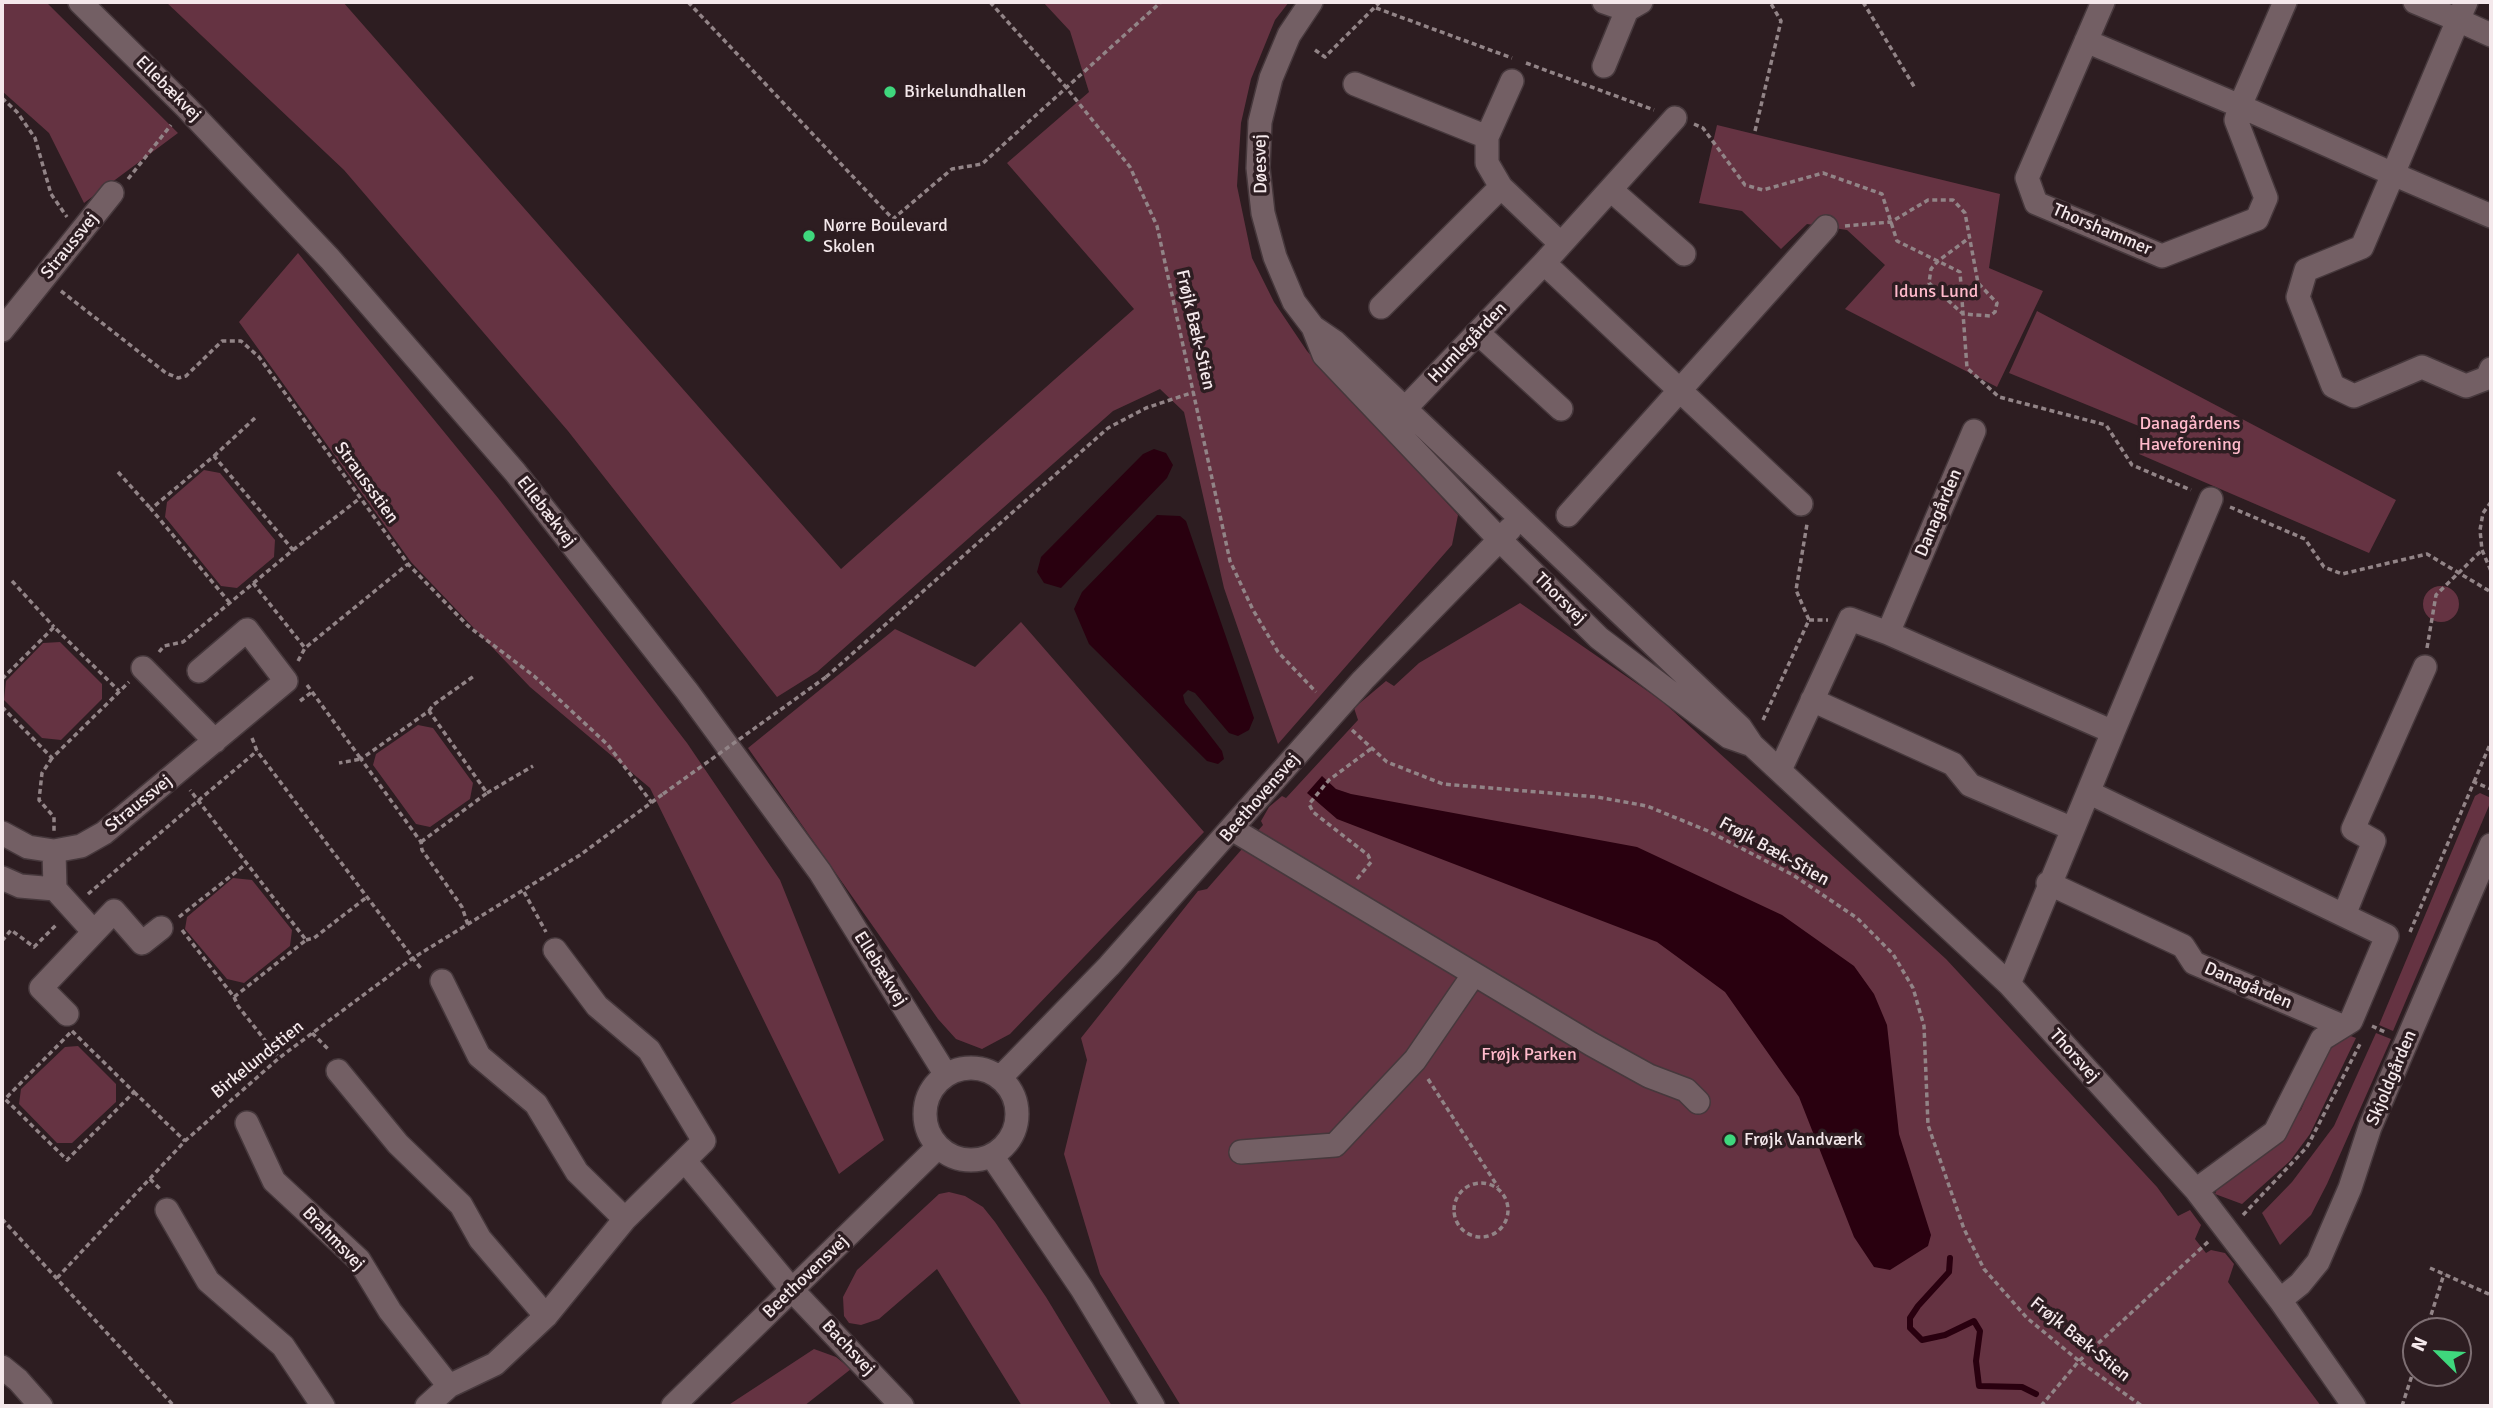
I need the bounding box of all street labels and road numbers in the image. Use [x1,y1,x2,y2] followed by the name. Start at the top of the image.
[131,52,205,126] street label: Ellebækvej
[1250,134,1272,194] street label: Døesvej
[2049,199,2155,261] street label: Thorshammer
[37,208,103,284] street label: Straussvej
[1171,268,1219,392] street label: Frøjk Bæk-Stien
[1424,298,1512,388] street label: Humlegården
[329,438,403,528] street label: Straussstien
[1911,466,1967,560] street label: Danagården
[512,472,580,552] street label: Ellebækvej
[1530,569,1590,629] street label: Thorsvej
[1216,749,1304,847] street label: Beethovensvej
[101,771,177,837] street label: Straussvej
[1715,813,1833,891] street label: Frøjk Bæk-Stien
[849,928,911,1010] street label: Ellebækvej
[2201,958,2295,1014] street label: Danagården
[208,1016,308,1104] street label: Birkelundstien
[2044,1025,2104,1087] street label: Thorsvej
[2362,1027,2422,1129] street label: Skjoldgården
[297,1203,369,1275] street label: Brahmsvej
[759,1231,853,1323] street label: Beethovensvej
[2026,1293,2134,1387] street label: Frøjk Bæk-Stien
[817,1316,879,1380] street label: Bachsvej

